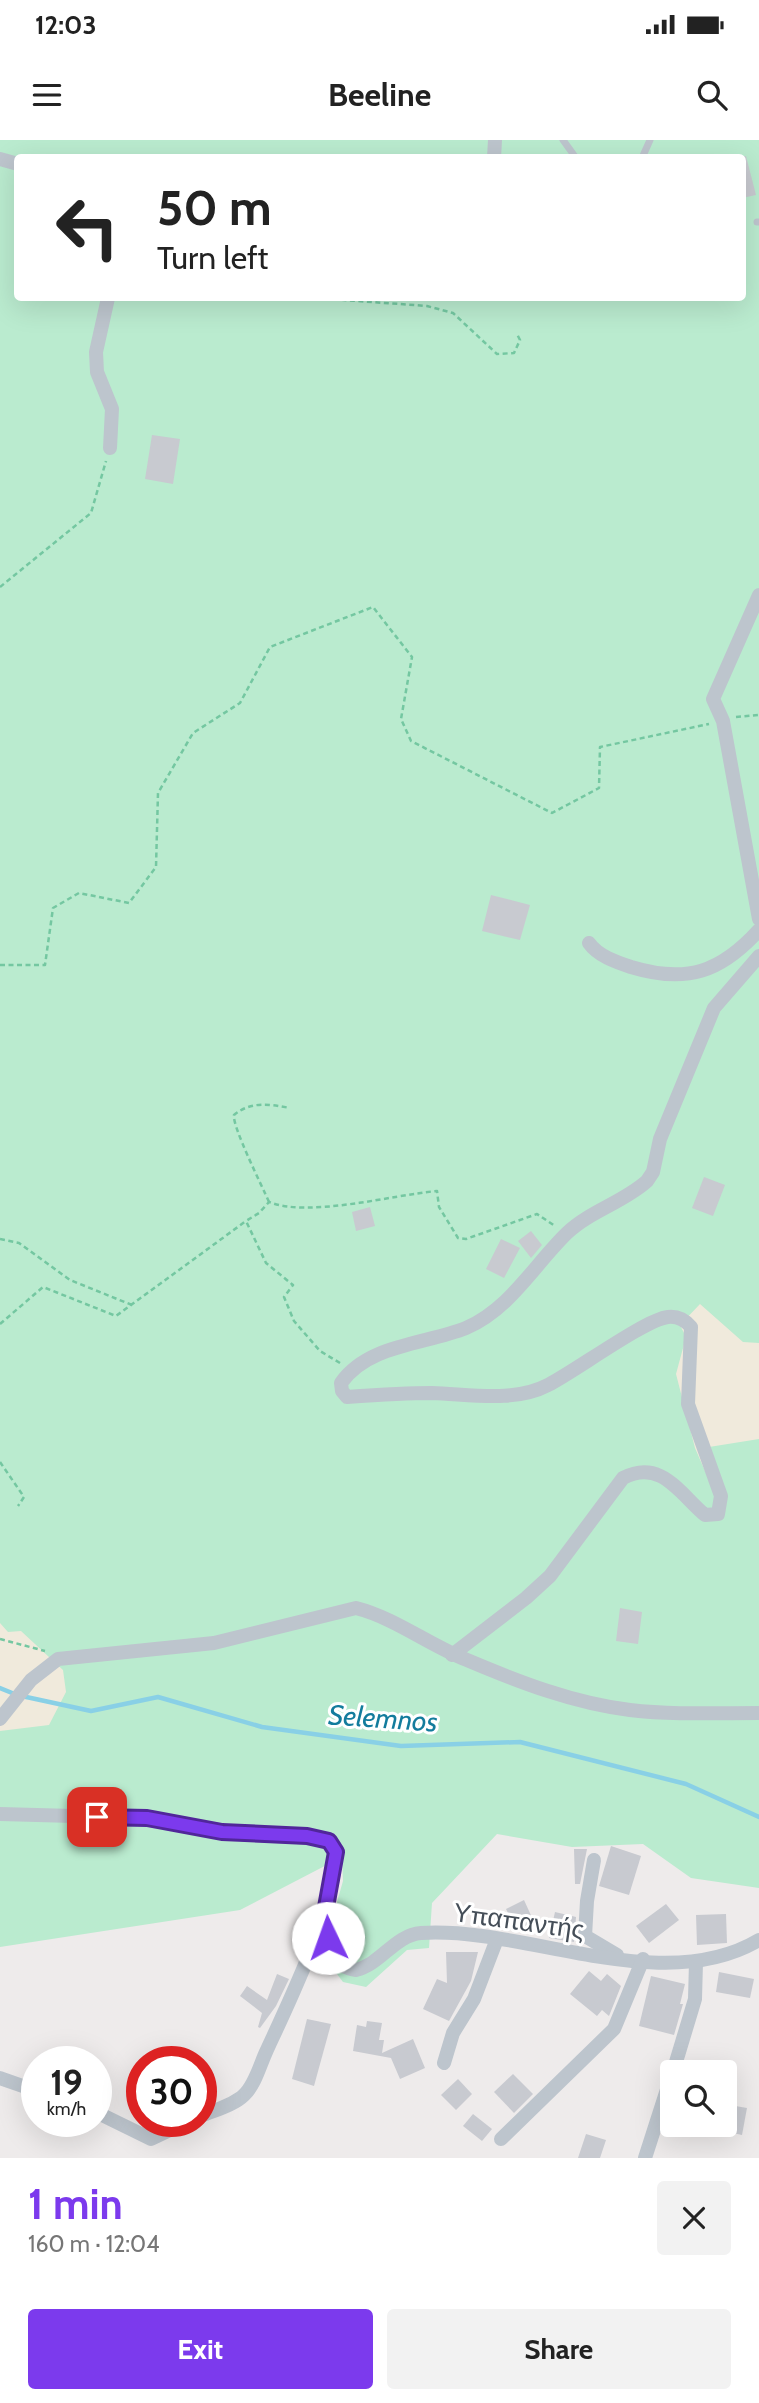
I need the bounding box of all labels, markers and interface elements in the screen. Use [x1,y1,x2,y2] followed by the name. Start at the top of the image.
[35,9,97,41] text: 12:03
[328,75,431,114] text: Beeline
[28,76,66,114] icon: menu
[693,76,731,114] icon: search
[157,178,272,237] text: 50 m
[42,182,133,273] icon: left
[157,238,268,277] text: Turn left
[327,1697,439,1739] water label: Selemnos
[67,1787,127,1847] pin
[78,1798,116,1836] icon: arrive
[452,1896,586,1946] street label: Υπαπαντής
[291,1901,365,1975] position arrow
[126,2046,217,2137] speed limit sign: 30
[660,2060,737,2137] map controls
[660,2060,737,2137] button: search
[50,2061,83,2104] text: 19
[47,2098,86,2120] text: km/h
[28,2178,123,2230] text: 1 min
[657,2181,731,2255] button: close
[28,2230,159,2258] text: 160 m · 12:04
[28,2309,373,2389] button: Exit
[387,2309,731,2389] button: Share

